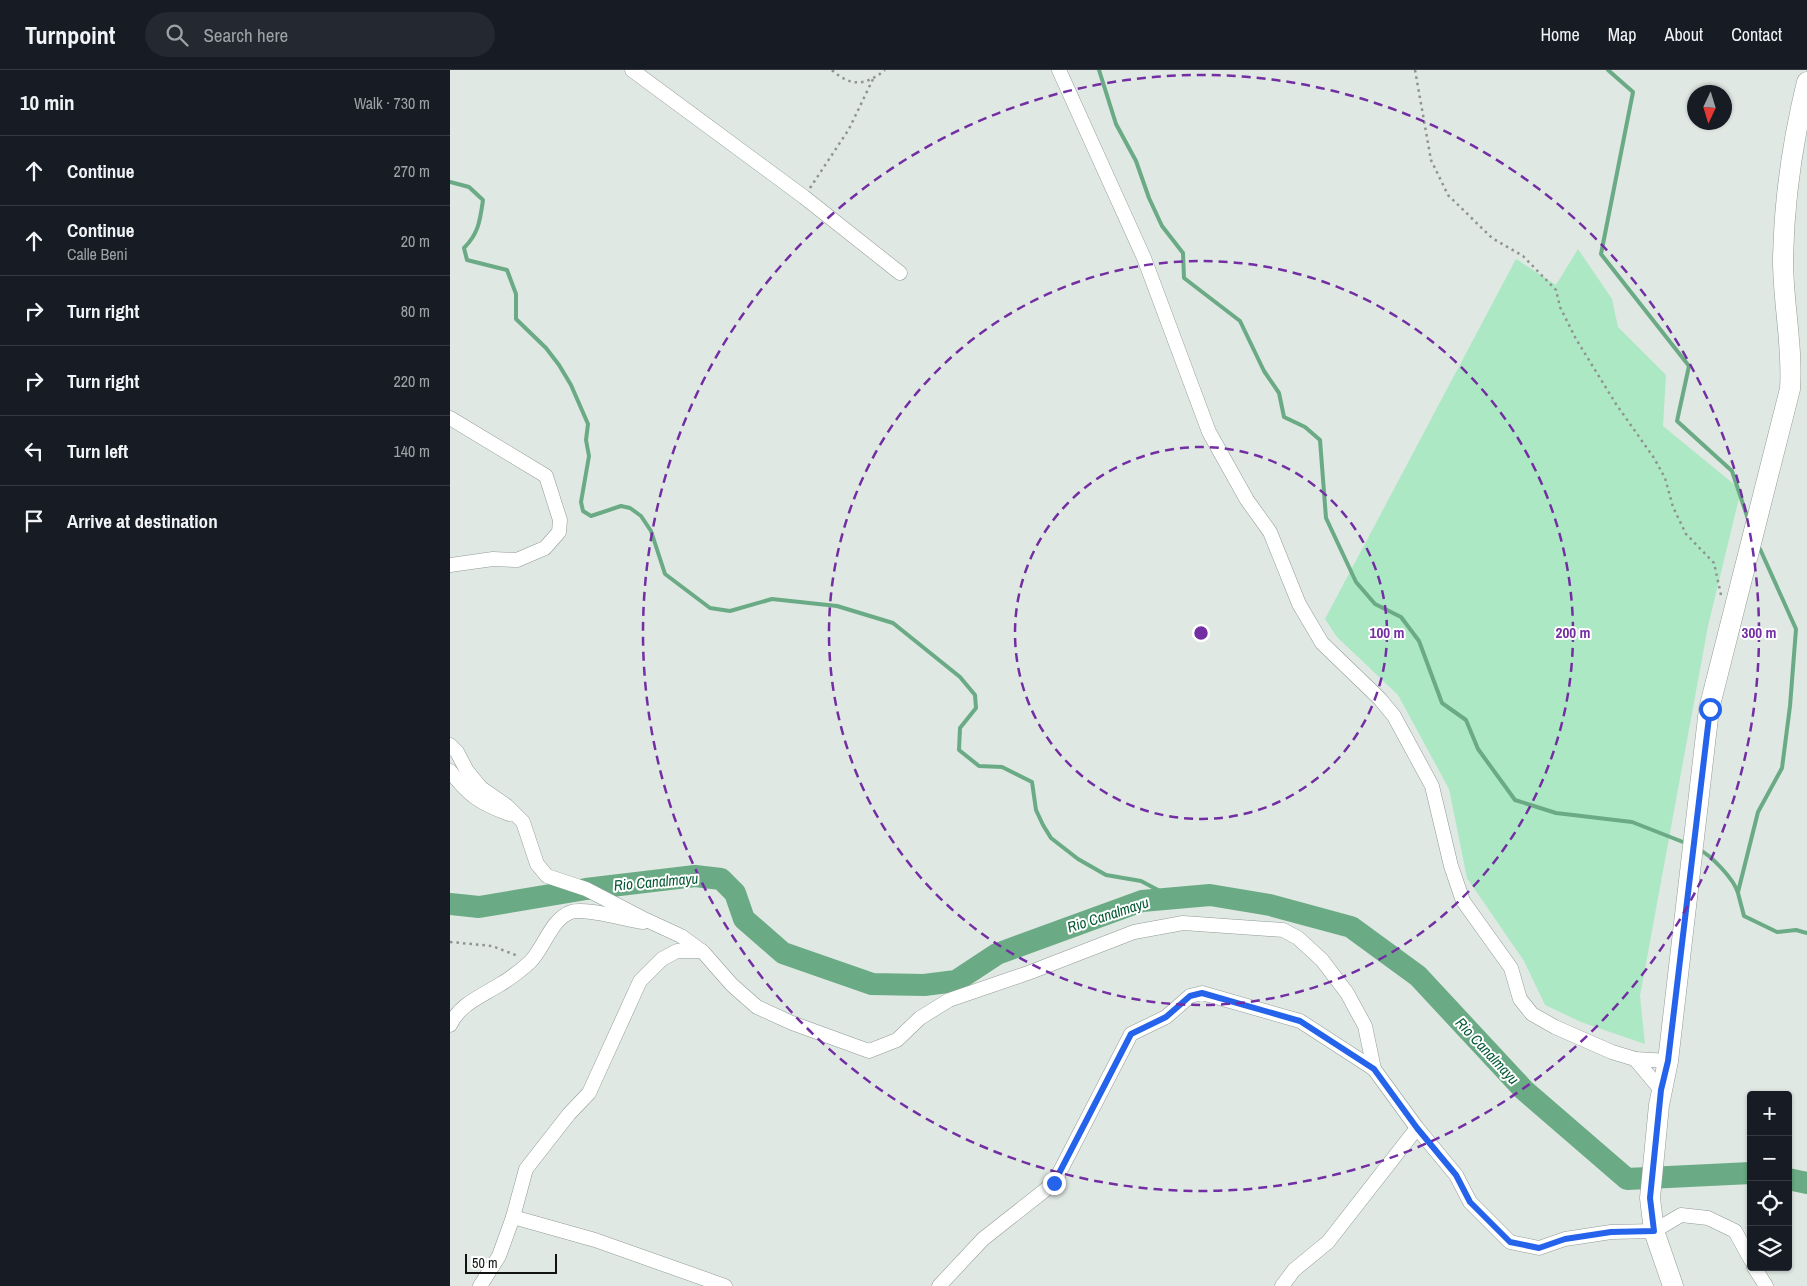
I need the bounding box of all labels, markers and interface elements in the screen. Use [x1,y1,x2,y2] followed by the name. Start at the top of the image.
[145,12,495,57] search box
[25,19,115,51] text: Turnpoint
[163,21,191,49] icon: search
[203,22,288,48] text: Search here
[1540,22,1580,47] text: Home
[1608,22,1637,47] text: Map
[1665,22,1703,47] text: About
[1731,22,1782,47] text: Contact
[1687,85,1732,130] north arrow
[20,88,75,117] text: 10 min
[354,92,430,114] text: Walk · 730 m
[20,157,48,185] icon: ahead
[67,158,135,184] text: Continue
[394,160,430,182] text: 270 m
[67,217,135,243] text: Continue
[20,227,48,255] icon: ahead
[401,230,430,252] text: 20 m
[67,243,128,265] text: Calle Beni
[20,297,48,325] icon: right
[67,298,139,324] text: Turn right
[401,300,430,322] text: 80 m
[20,367,48,395] icon: right
[67,368,139,394] text: Turn right
[394,370,430,392] text: 220 m
[20,437,48,465] icon: left
[67,438,128,464] text: Turn left
[394,440,430,462] text: 140 m
[20,507,48,535] icon: arrive
[67,508,218,534] text: Arrive at destination
[1370,622,1404,643] text: 100 m
[1556,622,1590,643] text: 200 m
[1742,622,1776,643] text: 300 m
[1192,624,1210,642] centre of rings
[1699,698,1722,721] route start
[613,867,699,896] water label: Rio Canalmayu
[1064,891,1152,938] water label: Rio Canalmayu
[1451,1013,1524,1089] water label: Rio Canalmayu
[1747,1091,1792,1271] map controls
[1747,1091,1792,1136] button: +
[1747,1136,1792,1181] button: −
[1043,1172,1066,1195] route end
[1747,1181,1792,1226] button: locate
[1747,1226,1792,1271] button: layers
[465,1251,558,1274] scale bar
[472,1254,498,1272] text: 50 m

